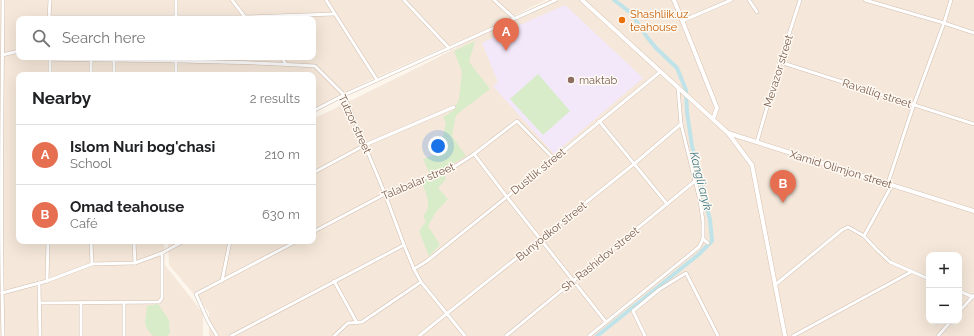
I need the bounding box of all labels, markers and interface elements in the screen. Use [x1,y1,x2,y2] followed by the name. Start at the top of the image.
[630,8,689,34] place label: Shashliik.uz teahouse
[617,15,627,25] marker: Shashliik.uz teahouse
[16,16,316,60] search box
[493,18,519,51] pin: A
[30,27,52,49] icon: search
[62,29,145,47] text: Search here
[761,33,796,109] street label: Mevazor street
[579,74,618,87] place label: maktab
[566,75,576,85] marker: maktab
[841,76,913,111] street label: Ravalliq street
[32,88,91,108] text: Nearby
[250,91,300,106] text: 2 results
[335,93,374,156] street label: Tutzor street
[428,136,448,156] your location
[70,138,215,156] text: Islom Nuri bog'chasi
[508,145,569,197] street label: Dustlik street
[41,147,49,162] text: A
[264,147,300,162] text: 210 m
[788,148,894,191] street label: Xamid Olimjon street
[687,150,715,212] water label: Kangli aryk
[70,156,112,171] text: School
[380,160,457,203] street label: Talabalar street
[770,170,796,203] pin: B
[70,198,184,216] text: Omad teahouse
[513,199,589,264] street label: Bunyodkor street
[41,207,49,222] text: B
[262,207,300,222] text: 630 m
[70,216,98,231] text: Café
[559,224,642,295] street label: Sh. Rashidov street
[926,252,962,324] map controls
[926,252,962,288] button: +
[926,288,962,324] button: −

